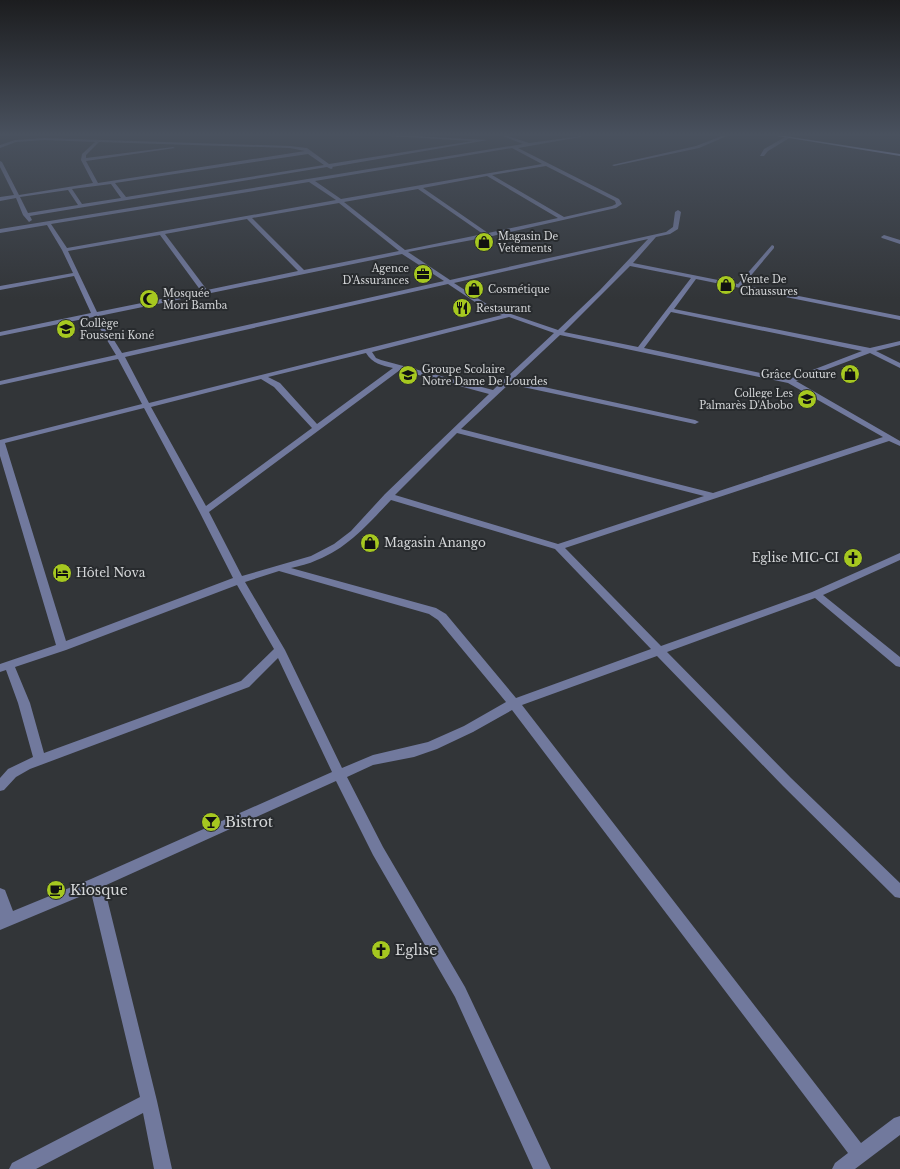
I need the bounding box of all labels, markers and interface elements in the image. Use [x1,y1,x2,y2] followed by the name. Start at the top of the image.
[497,230,559,255] place label: Magasin De Vetements
[473,231,495,253] shop icon: Magasin De Vetements
[342,262,409,287] place label: Agence D'Assurances
[412,263,434,285] office icon: Agence D'Assurances
[739,273,798,298] place label: Vente De Chaussures
[715,274,737,296] shop icon: Vente De Chaussures
[463,278,485,300] shop icon: Cosmétique
[488,283,550,296] place label: Cosmétique
[163,287,228,312] place label: Mosquée Mori Bamba
[138,288,160,310] mosque icon: Mosquée Mori Bamba
[451,297,473,319] restaurant icon: Restaurant
[476,302,531,315] place label: Restaurant
[80,317,154,342] place label: Collège Fousseni Koné
[55,318,77,340] school or university icon: Collège Fousseni Koné
[422,363,548,388] place label: Groupe Scolaire Notre Dame De Lourdes
[839,363,861,385] shop icon: Grâce Couture
[397,364,419,386] school or university icon: Groupe Scolaire Notre Dame De Lourdes
[761,368,836,381] place label: Grâce Couture
[699,387,793,412] place label: College Les Palmarès D'Abobo
[796,388,818,410] school or university icon: College Les Palmarès D'Abobo
[359,532,381,554] shop icon: Magasin Anango
[384,535,486,550] place label: Magasin Anango
[842,547,864,569] church icon: Eglise MIC-CI
[752,550,839,565] place label: Eglise MIC-CI
[51,562,73,584] hotel icon: Hôtel Nova
[76,565,146,580] place label: Hôtel Nova
[200,811,222,833] bar icon: Bistrot
[225,813,274,831] place label: Bistrot
[45,879,67,901] cafe icon: Kiosque
[70,881,128,899] place label: Kiosque
[370,939,392,961] church icon: Eglise
[395,941,437,959] place label: Eglise

